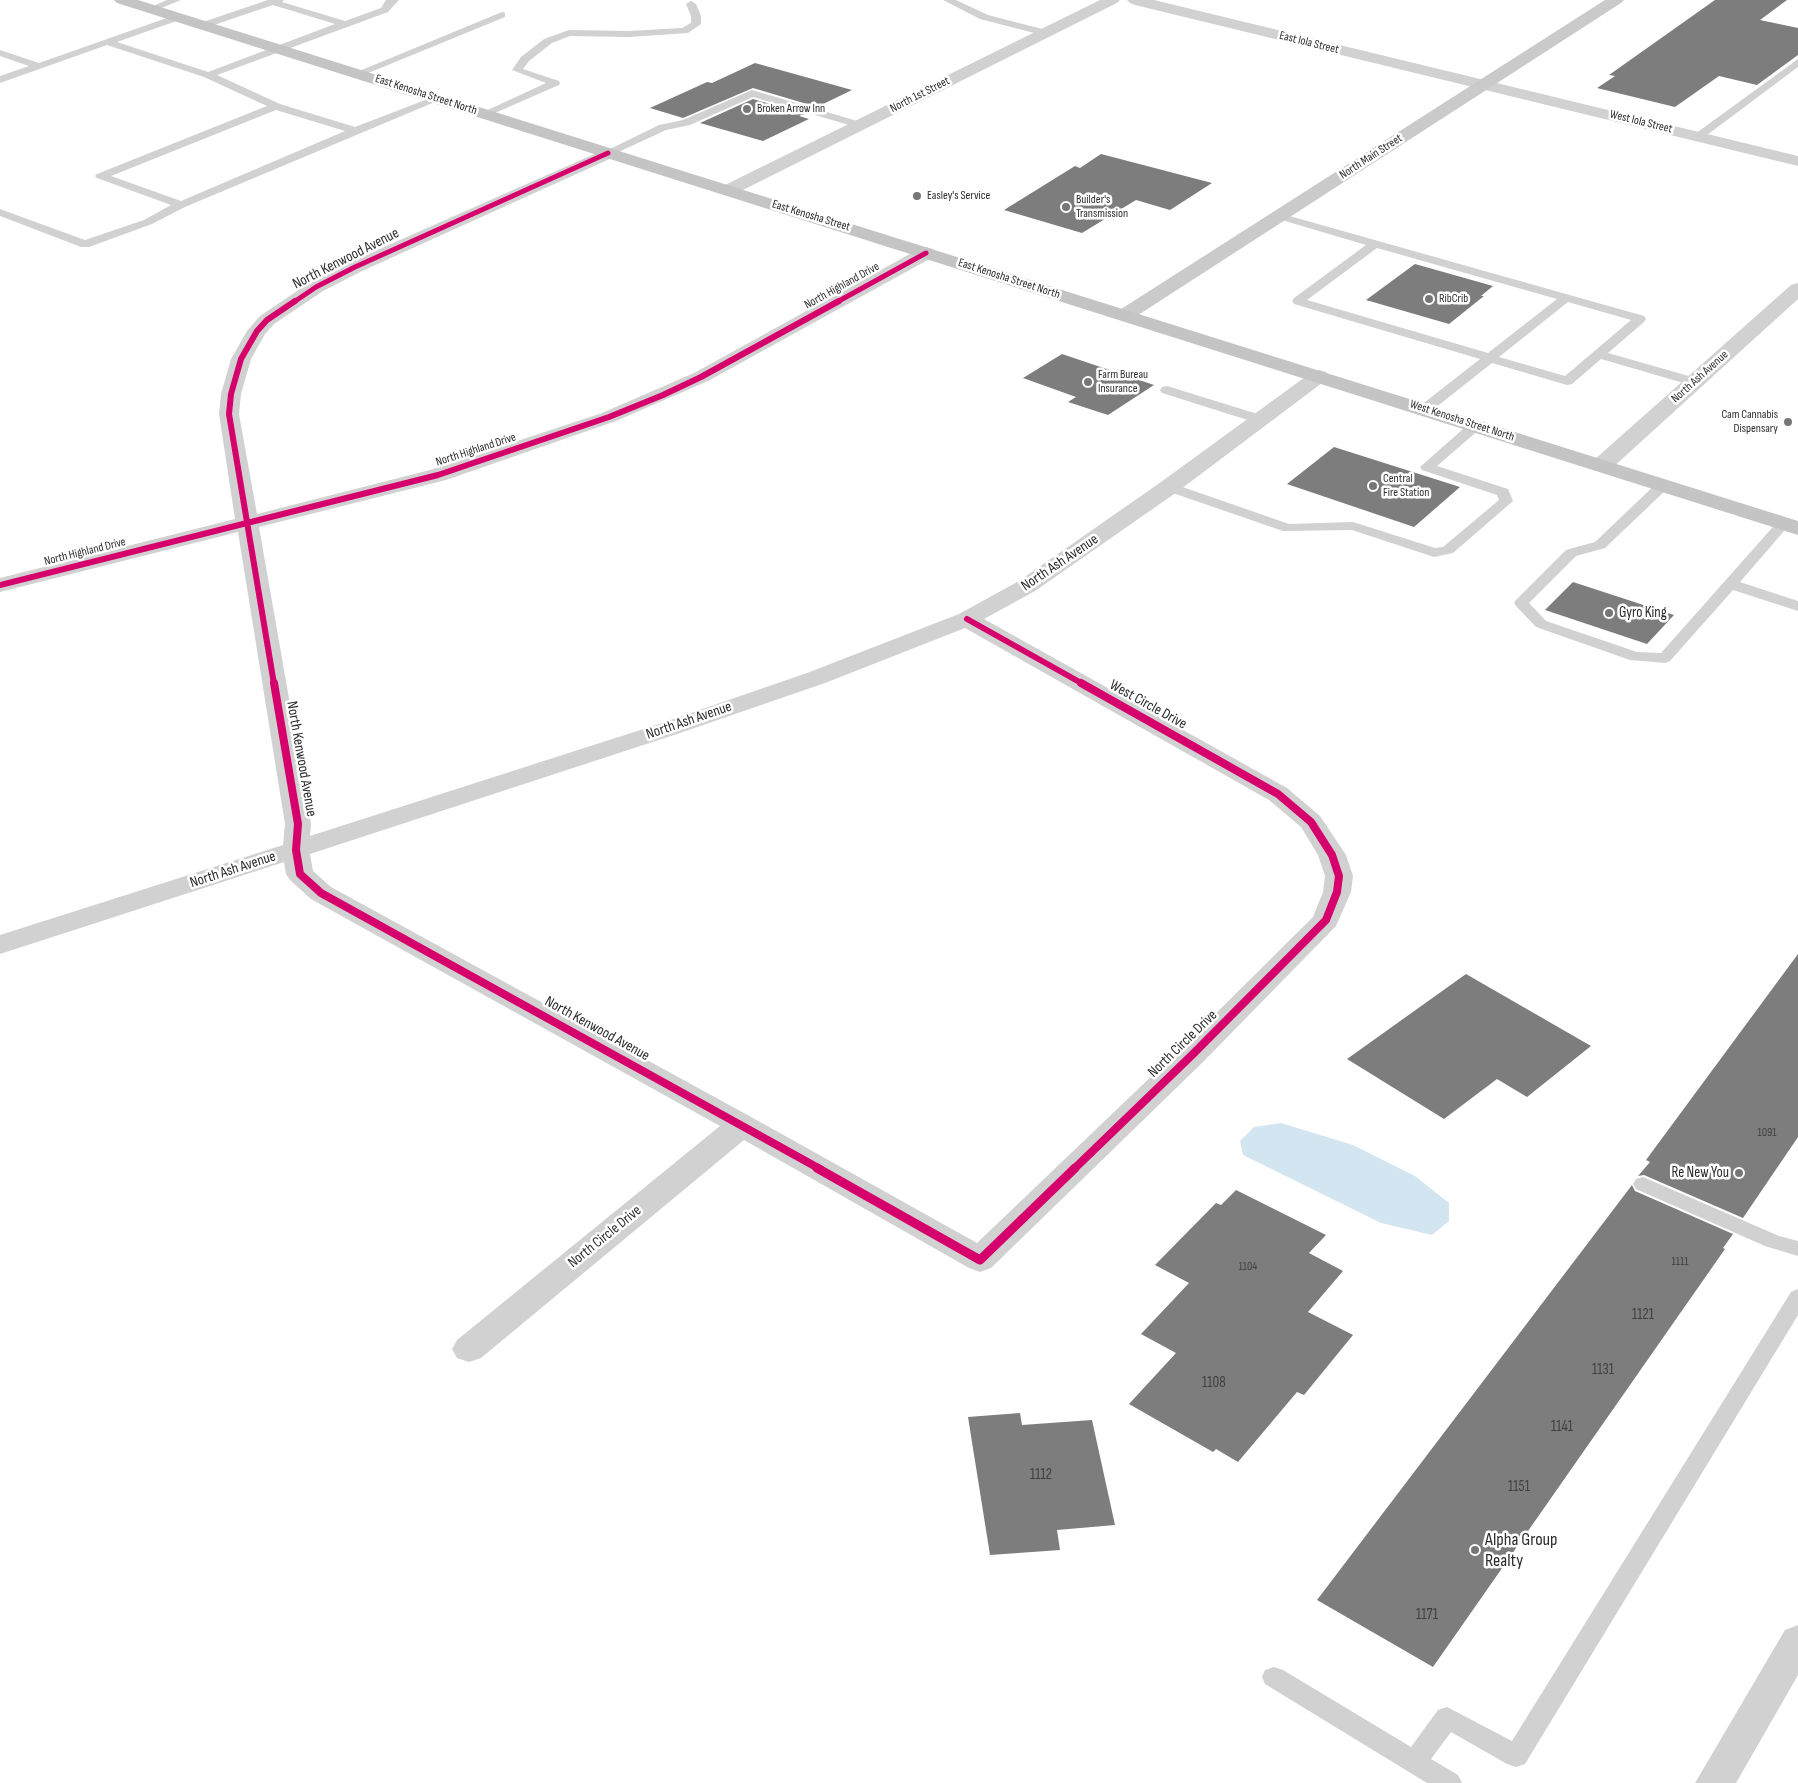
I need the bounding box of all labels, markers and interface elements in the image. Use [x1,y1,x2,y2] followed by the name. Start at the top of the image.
[1278,29,1340,57] street label: East Iola Street
[373,72,479,118] street label: East Kenosha Street North
[888,74,952,116] street label: North 1st Street
[757,102,825,116] place label: Broken Arrow Inn
[741,103,753,115] marker: Broken Arrow Inn
[1608,107,1674,137] street label: West Iola Street
[1337,131,1405,183] street label: North Main Street
[927,189,990,203] place label: Easley's Service
[911,190,923,202] marker: Easley's Service
[1076,193,1128,221] place label: Builder's Transmission
[770,197,852,235] street label: East Kenosha Street
[1060,201,1072,213] marker: Builder's Transmission
[290,224,402,294] street label: North Kenwood Avenue
[956,256,1062,302] street label: East Kenosha Street North
[802,259,882,313] street label: North Highland Drive
[1439,292,1468,306] place label: RibCrib
[1423,293,1435,305] marker: RibCrib
[1669,348,1731,406] street label: North Ash Avenue
[1098,368,1148,396] place label: Farm Bureau Insurance
[1082,376,1094,388] marker: Farm Bureau Insurance
[1408,397,1516,445] street label: West Kenosha Street North
[1722,408,1778,436] place label: Cam Cannabis Dispensary
[1782,416,1794,428] marker: Cam Cannabis Dispensary
[434,430,518,470] street label: North Highland Drive
[1383,472,1429,500] place label: Central Fire Station
[1367,480,1379,492] marker: Central Fire Station
[1018,531,1102,595] street label: North Ash Avenue
[43,535,127,569] street label: North Highland Drive
[1619,604,1667,622] place label: Gyro King
[1603,607,1615,619] marker: Gyro King
[1106,676,1190,734] street label: West Circle Drive
[644,698,734,744] street label: North Ash Avenue
[282,700,320,818] street label: North Kenwood Avenue
[188,848,278,892] street label: North Ash Avenue
[542,993,652,1065] street label: North Kenwood Avenue
[1145,1007,1221,1081] street label: North Circle Drive
[1757,1126,1777,1140] house number: 1091
[1671,1164,1729,1182] place label: Re New You
[1733,1167,1745,1179] marker: Re New You
[565,1202,645,1272] street label: North Circle Drive
[1672,1255,1688,1269] house number: 1111
[1239,1260,1257,1274] house number: 1104
[1632,1306,1654,1324] house number: 1121
[1592,1361,1614,1379] house number: 1131
[1202,1374,1226,1392] house number: 1108
[1551,1418,1573,1436] house number: 1141
[1030,1466,1052,1484] house number: 1112
[1508,1478,1530,1496] house number: 1151
[1485,1529,1558,1572] place label: Alpha Group Realty
[1469,1544,1481,1556] marker: Alpha Group Realty
[1416,1606,1438,1624] house number: 1171

